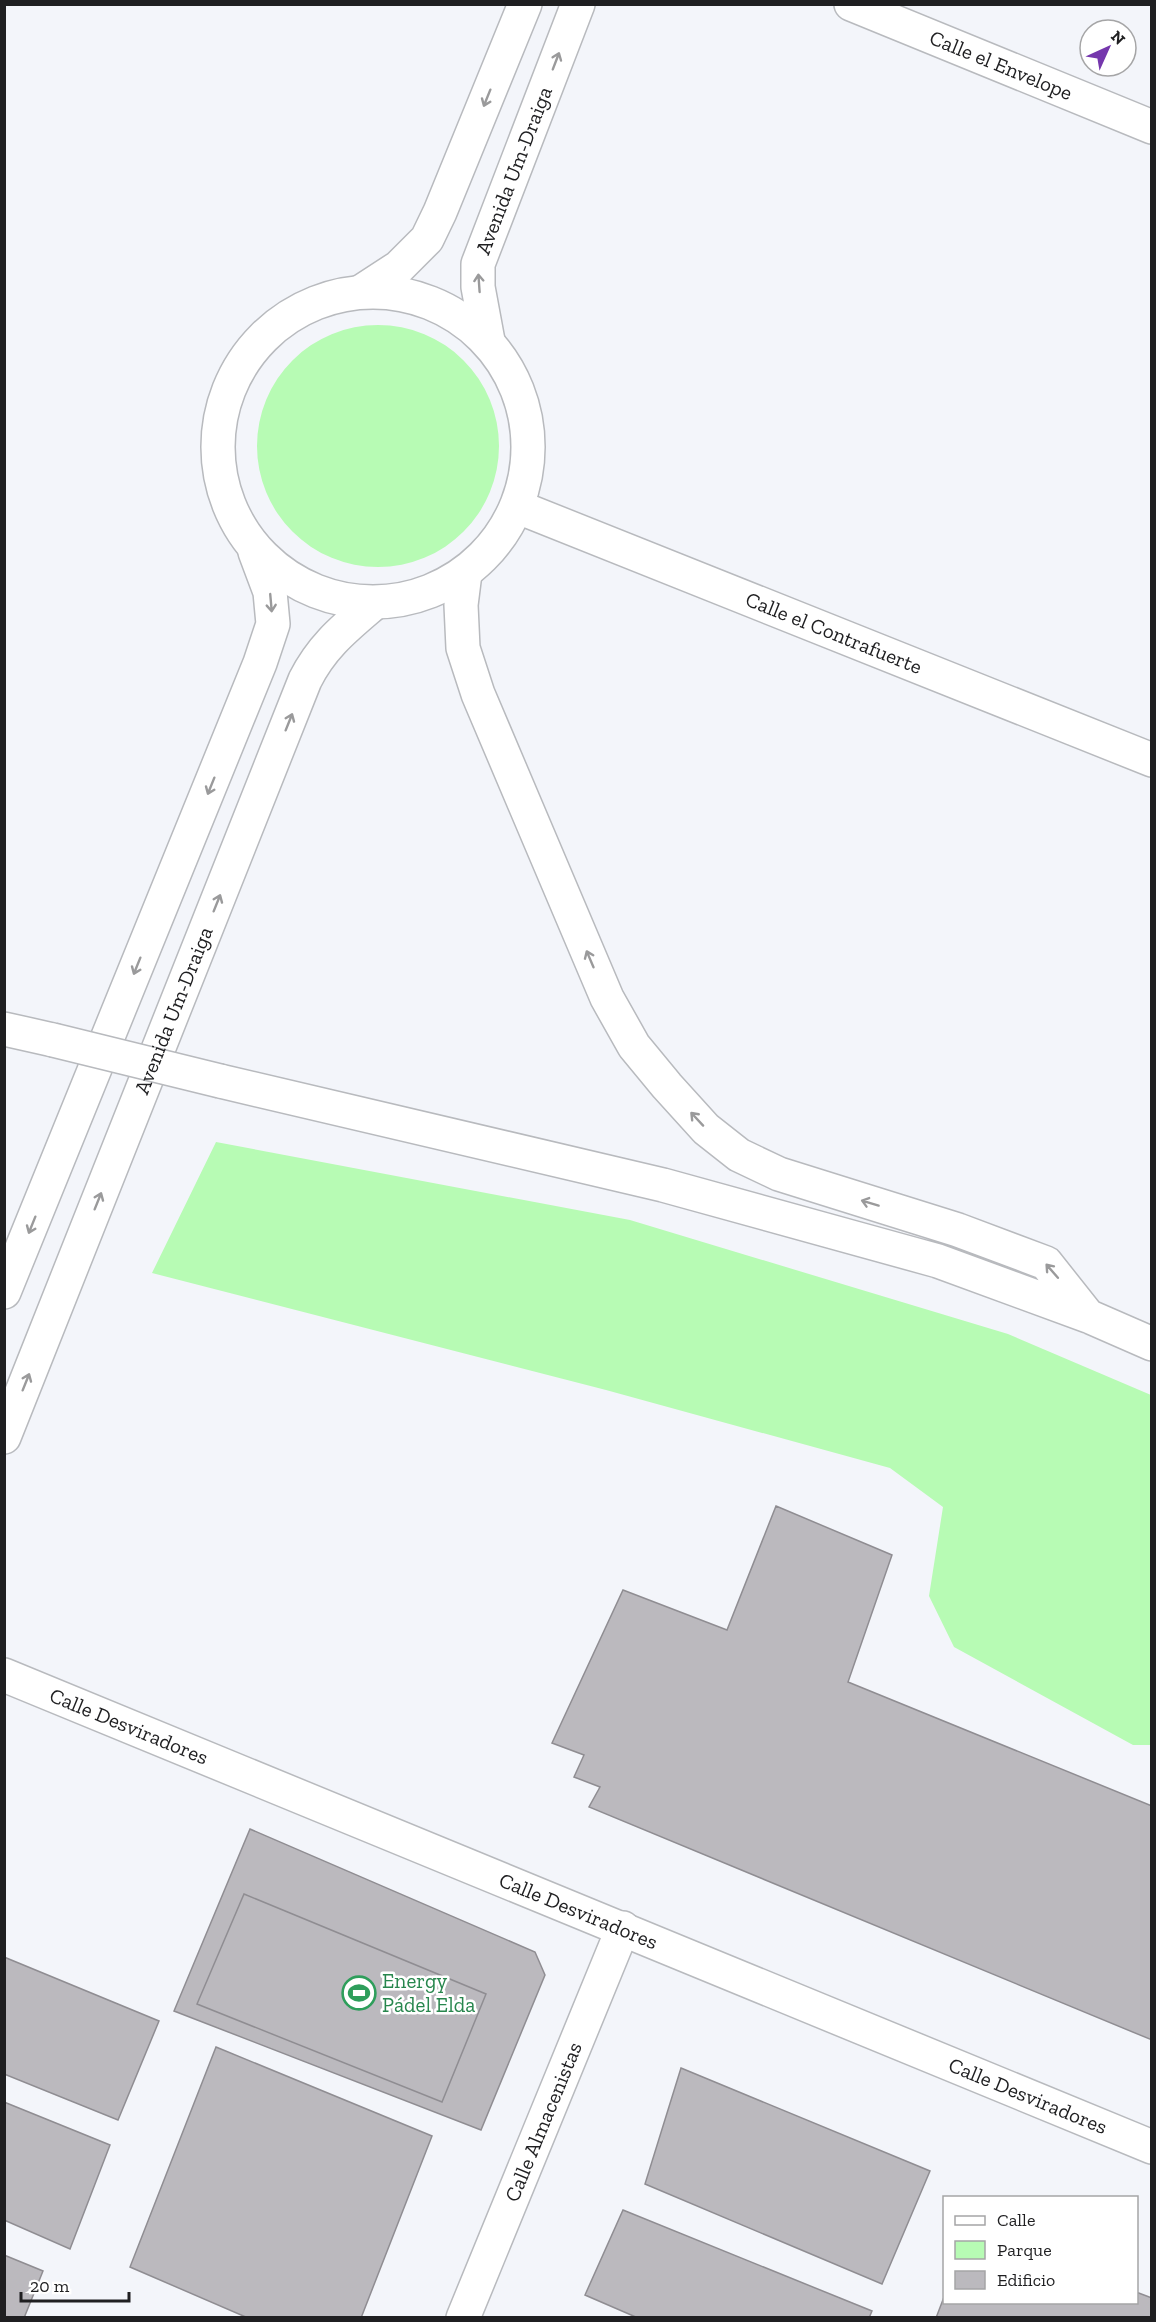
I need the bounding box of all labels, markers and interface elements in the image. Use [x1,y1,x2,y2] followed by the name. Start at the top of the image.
[1078,18,1138,78] north arrow
[926,25,1076,105] street label: Calle el Envelope
[1107,27,1129,49] text: N
[551,52,562,71] one-way arrow
[470,83,557,258] street label: Avenida Um-Draiga
[481,88,492,106] one-way arrow
[473,274,484,294] one-way arrow
[742,586,926,679] street label: Calle el Contrafuerte
[266,592,277,612] one-way arrow
[284,713,295,732] one-way arrow
[204,776,215,794] one-way arrow
[212,894,223,913] one-way arrow
[129,923,218,1098] street label: Avenida Um-Draiga
[584,950,595,968] one-way arrow
[131,957,142,975] one-way arrow
[690,1112,704,1127] one-way arrow
[93,1193,104,1211] one-way arrow
[861,1197,880,1208] one-way arrow
[26,1215,37,1233] one-way arrow
[1045,1263,1058,1279] one-way arrow
[21,1374,32,1392] one-way arrow
[46,1682,212,1770] street label: Calle Desviradores
[496,1867,662,1954] street label: Calle Desviradores
[382,1968,475,2017] place label: Energy Pádel Elda
[341,1975,377,2011] sports icon: Energy Pádel Elda
[499,2038,587,2205] street label: Calle Almacenistas
[945,2052,1111,2139] street label: Calle Desviradores
[943,2196,1138,2304] legend
[997,2209,1035,2231] text: Calle
[997,2239,1052,2261] text: Parque
[21,2265,129,2303] scale bar
[997,2269,1055,2291] text: Edificio
[30,2275,70,2297] text: 20 m

